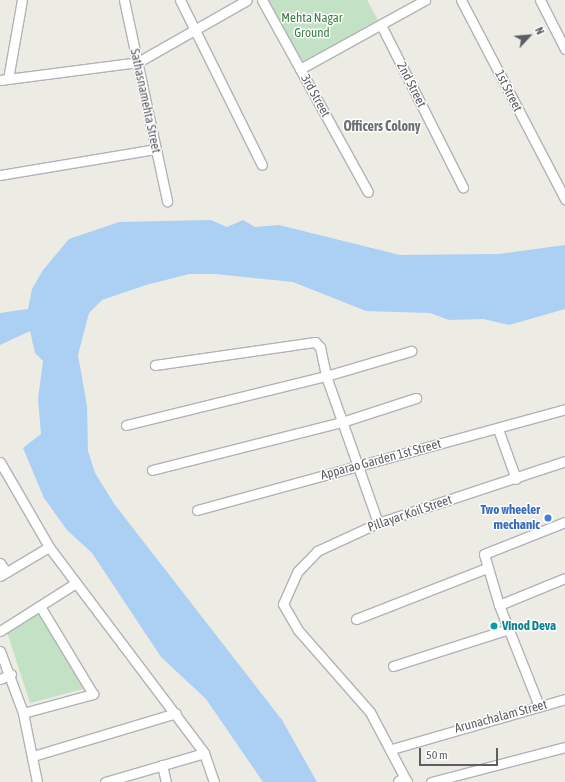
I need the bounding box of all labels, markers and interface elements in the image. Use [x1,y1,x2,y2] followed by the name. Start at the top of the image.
[281,11,343,42] park label: Mehta Nagar Ground
[509,16,549,56] north arrow
[533,25,547,36] text: N
[126,47,164,155] street label: Sathasnamehta Street
[393,60,429,110] street label: 2nd Street
[491,68,525,114] street label: 1st Street
[297,72,333,120] street label: 3rd Street
[343,118,421,134] district label: Officers Colony
[319,436,443,484] street label: Apparao Garden 1st Street
[366,492,454,536] street label: Pillayar Koil Street
[480,503,540,534] place label: Two wheeler mechanic
[543,513,553,523] marker: Two wheeler mechanic
[502,618,556,634] place label: Vinod Deva
[489,621,499,631] marker: Vinod Deva
[453,697,549,737] street label: Arunachalam Street
[421,740,500,766] scale bar
[426,748,448,762] text: 50 m

